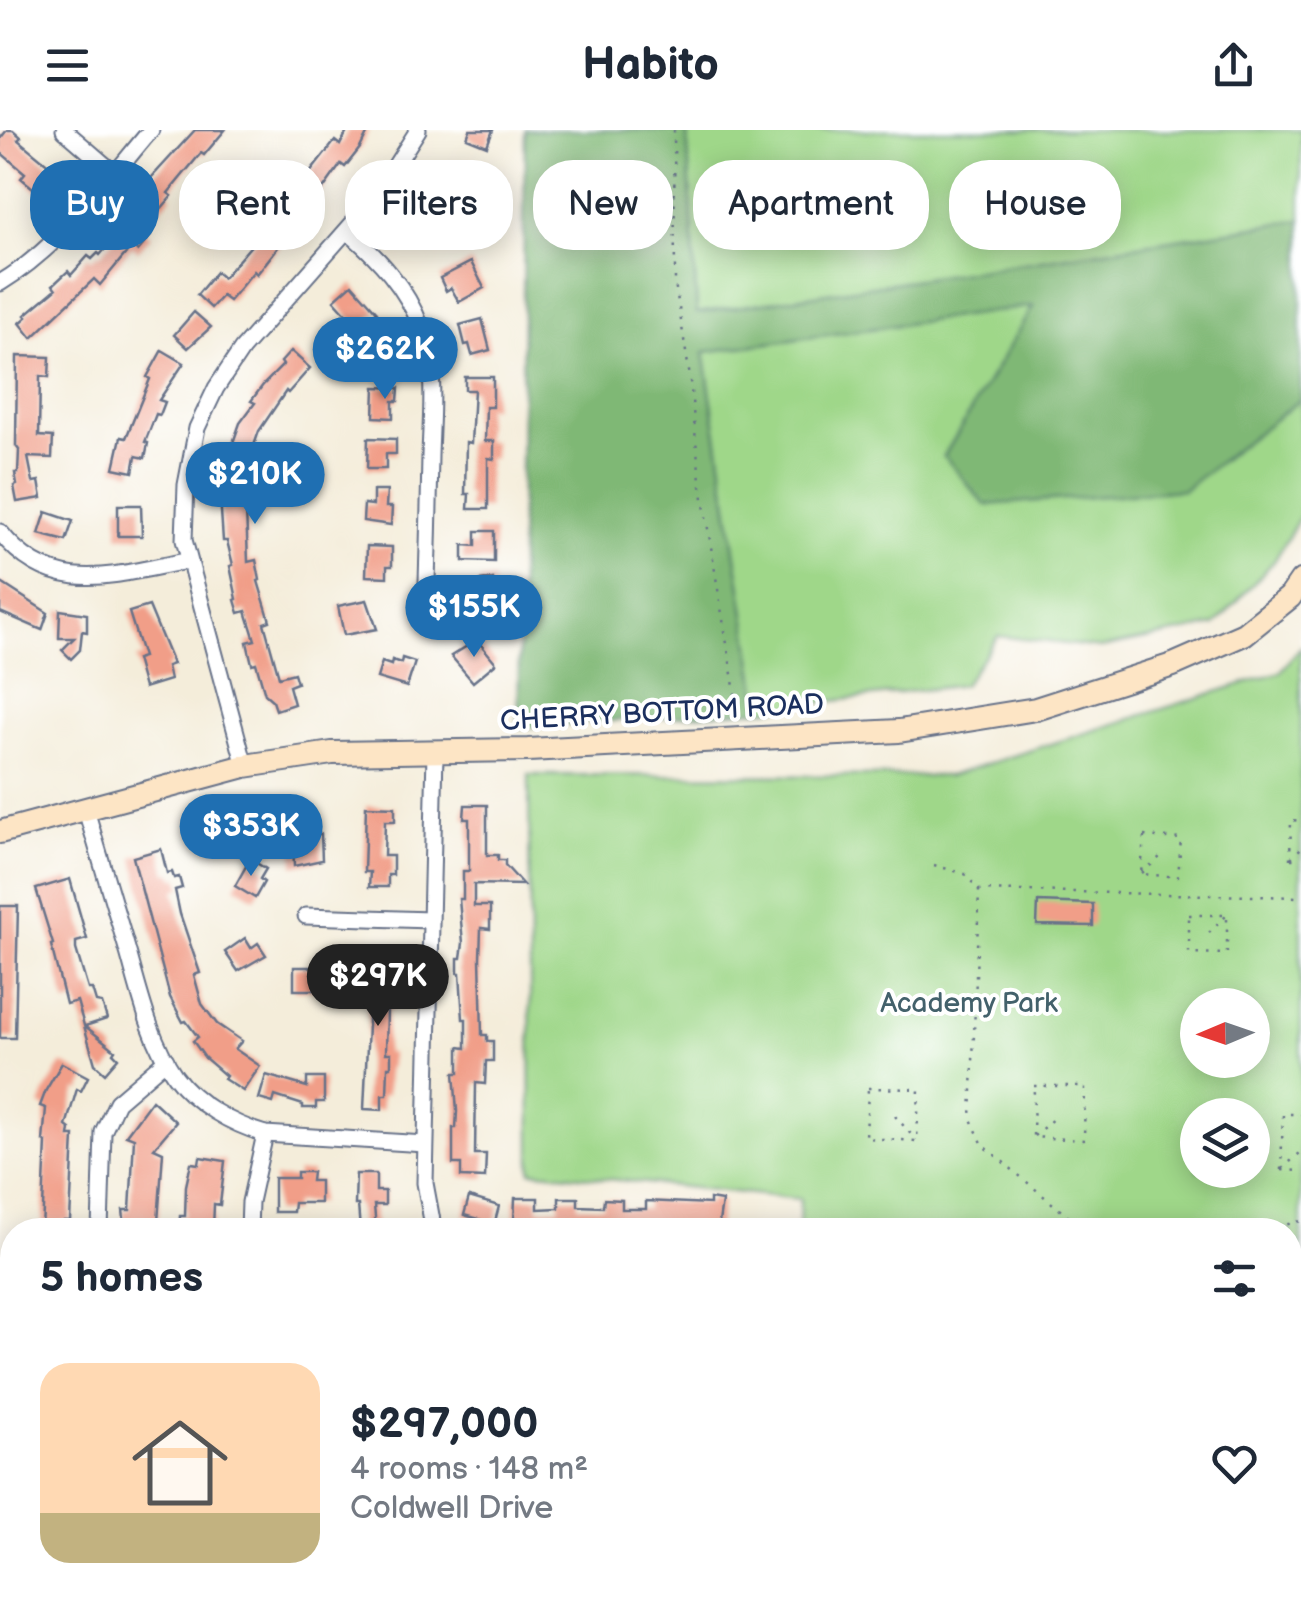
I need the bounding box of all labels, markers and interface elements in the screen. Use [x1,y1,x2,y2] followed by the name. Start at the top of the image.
[40,38,95,93] icon: menu
[582,38,719,93] text: Habito
[1206,38,1261,93] icon: share
[30,160,159,250] chip: Buy
[179,160,325,250] chip: Rent
[345,160,513,250] chip: Filters
[533,160,673,250] chip: New
[693,160,929,250] chip: Apartment
[949,160,1121,250] chip: House
[315,317,455,402] pin: $262K
[335,330,435,369] text: $262K
[185,442,325,527] pin: $210K
[208,455,302,494] text: $210K
[404,575,544,660] pin: $155K
[427,588,521,627] text: $155K
[499,688,825,738] street label: CHERRY BOTTOM ROAD
[181,794,321,879] pin: $353K
[202,807,300,846] text: $353K
[308,944,448,1029] pin: $297K
[329,957,427,996] text: $297K
[880,987,1058,1020] park label: Academy Park
[1180,988,1270,1078] north arrow
[1180,988,1270,1188] map controls
[1180,1098,1270,1188] button: layers
[1207,1251,1262,1306] icon: filters
[40,1253,203,1304] text: 5 homes
[350,1399,538,1450] text: $297,000
[120,1403,240,1523] icon: home
[1207,1436,1262,1491] icon: heart
[350,1450,588,1489] text: 4 rooms · 148 m²
[350,1489,553,1528] text: Coldwell Drive

